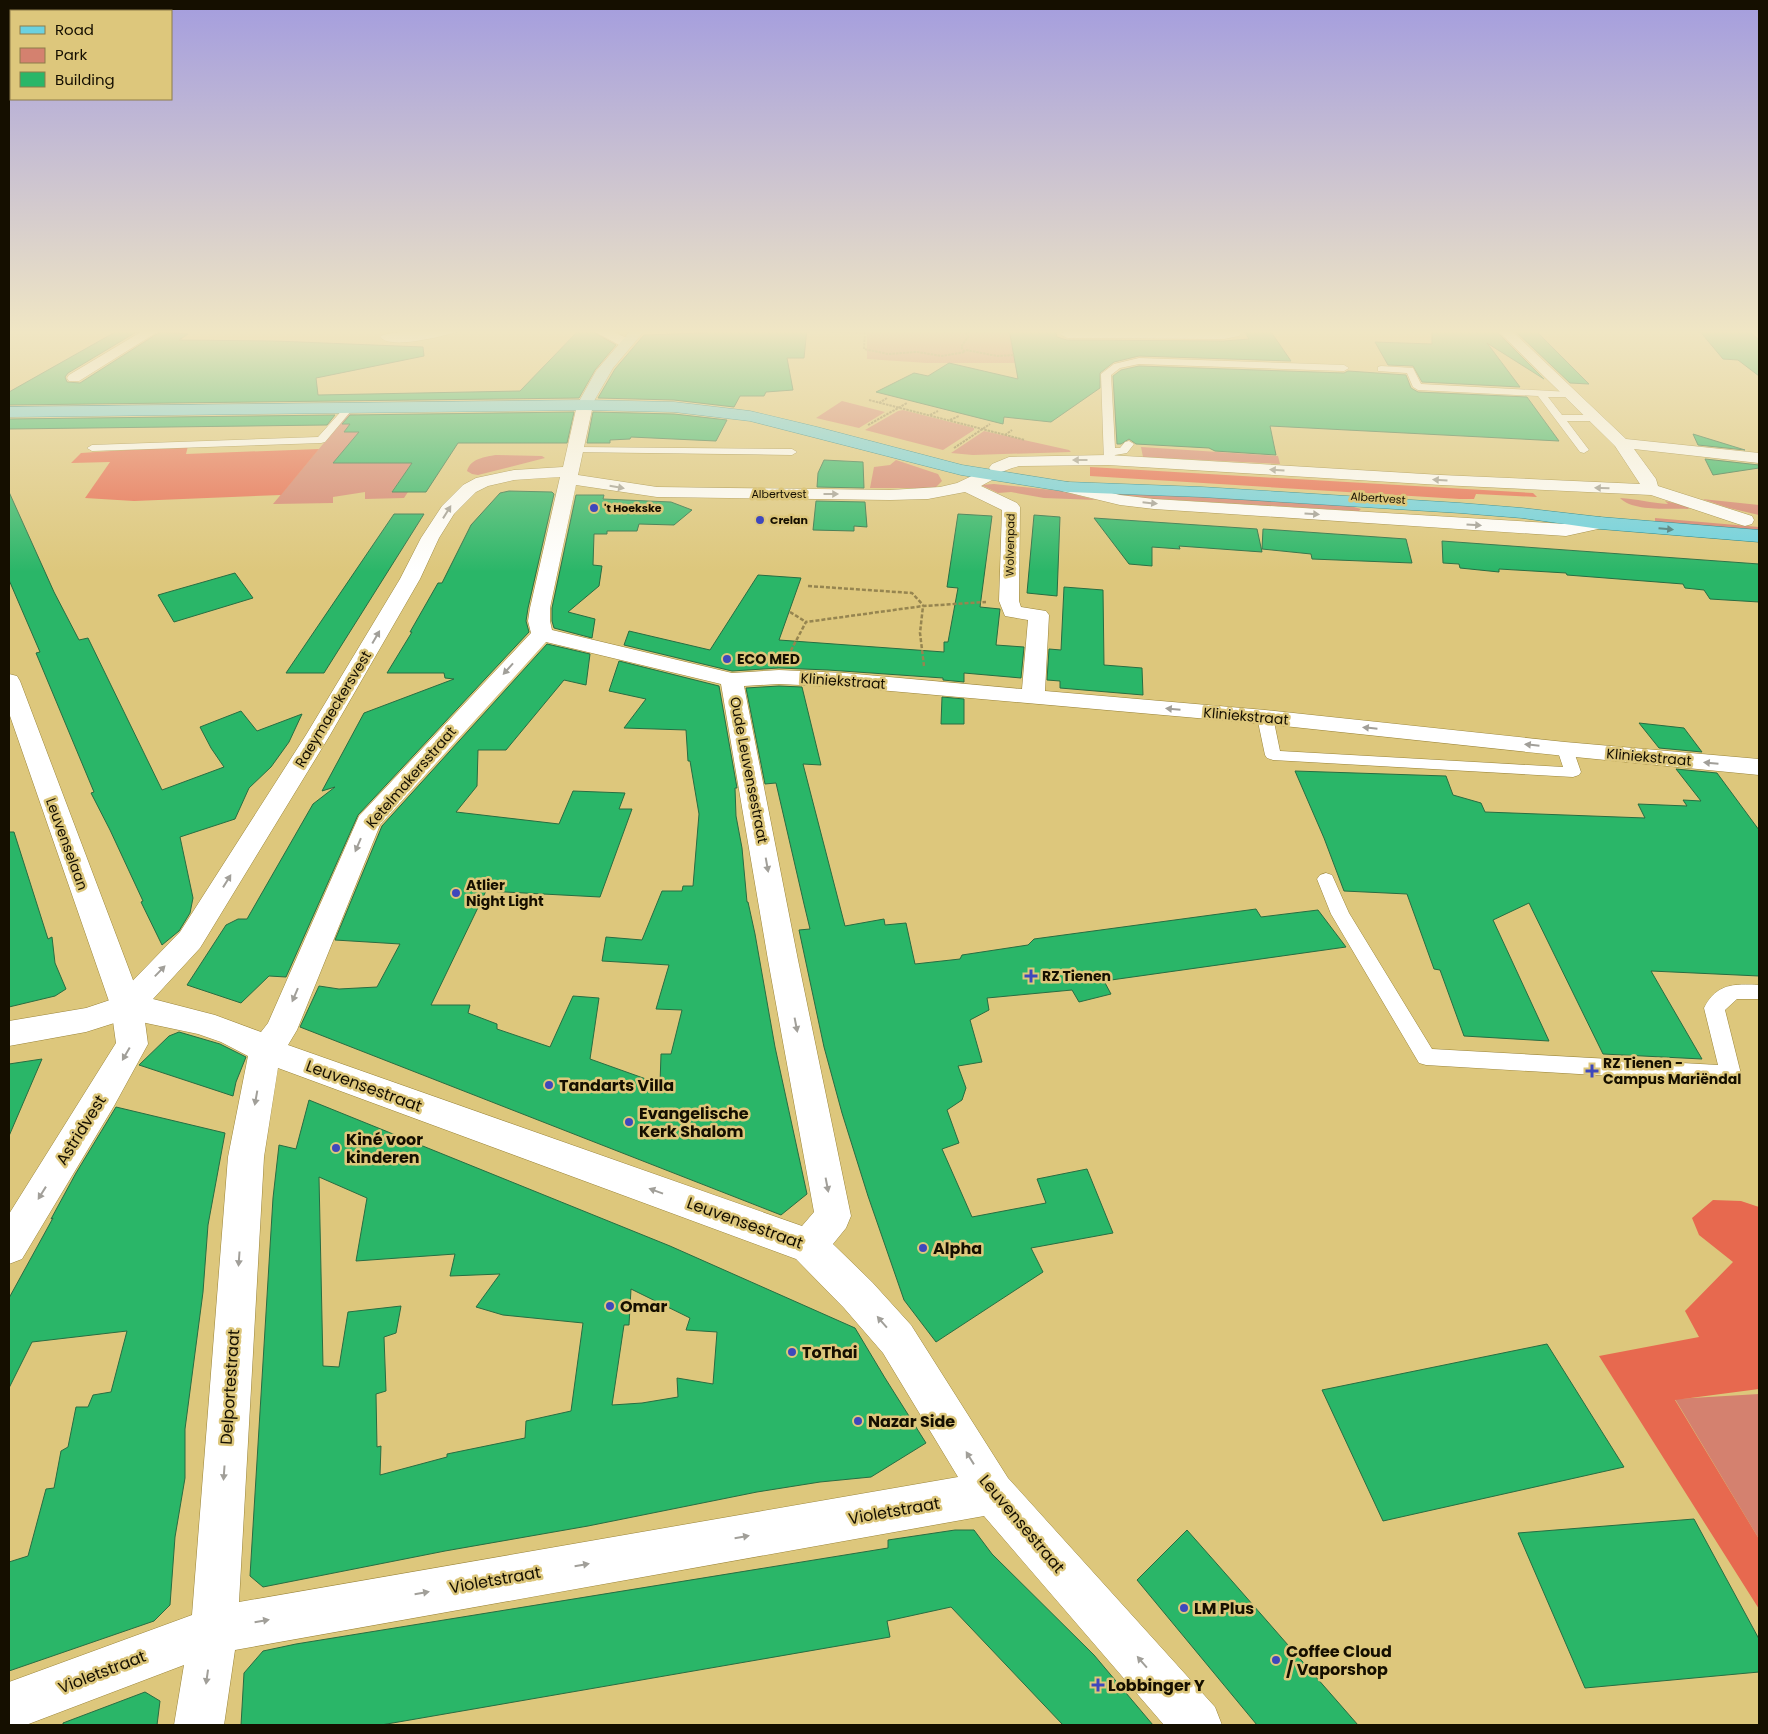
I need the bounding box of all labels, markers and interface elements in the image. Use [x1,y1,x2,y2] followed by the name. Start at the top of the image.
[10,10,172,100] legend
[55,19,94,40] text: Road
[55,44,87,65] text: Park
[55,69,115,90] text: Building
[1072,456,1088,464] one-way arrow
[1269,466,1285,474] one-way arrow
[1431,476,1447,484] one-way arrow
[609,484,625,492] one-way arrow
[1594,484,1610,492] one-way arrow
[751,486,807,502] street label: Albertvest
[1350,488,1406,508] street label: Albertvest
[824,491,840,499] one-way arrow
[1142,499,1158,507] one-way arrow
[604,500,662,516] place label: 't Hoekske
[588,502,600,514] marker: 't Hoekske
[443,506,452,519] one-way arrow
[1304,511,1320,519] one-way arrow
[770,512,808,528] place label: Crelan
[1001,513,1019,577] street label: Wolvenpad
[754,514,766,526] marker: Crelan
[1466,521,1482,529] one-way arrow
[1659,525,1675,533] one-way arrow
[371,631,380,644] one-way arrow
[290,647,376,771] street label: Raeymaeckersvest
[737,649,800,669] place label: ECO MED
[721,653,733,665] marker: ECO MED
[502,662,514,674] one-way arrow
[800,668,886,694] street label: Kliniekstraat
[725,695,773,845] street label: Oude Leuvensestraat
[1203,702,1289,730] street label: Kliniekstraat
[1165,705,1181,713] one-way arrow
[361,722,461,832] street label: Ketelmakersstraat
[1362,724,1378,732] one-way arrow
[1523,741,1539,749] one-way arrow
[1606,743,1692,771] street label: Kliniekstraat
[1702,758,1718,766] one-way arrow
[41,795,93,893] street label: Leuvenselaan
[354,838,362,852] one-way arrow
[763,858,771,874] one-way arrow
[223,874,232,887] one-way arrow
[466,875,544,911] place label: Atlier Night Light
[450,887,462,899] marker: Atlier Night Light
[154,966,166,978] one-way arrow
[1042,966,1111,986] place label: RZ Tienen
[1024,969,1038,983] marker: RZ Tienen
[291,988,299,1002] one-way arrow
[792,1018,800,1034] one-way arrow
[122,1047,131,1060] one-way arrow
[1603,1053,1741,1089] place label: RZ Tienen - Campus Mariëndal
[303,1054,425,1118] street label: Leuvensestraat
[1585,1064,1599,1078] marker: RZ Tienen - Campus Mariëndal
[559,1074,674,1097] place label: Tandarts Villa
[543,1079,555,1091] marker: Tandarts Villa
[50,1090,112,1169] street label: Astridvest
[252,1090,260,1106] one-way arrow
[639,1102,749,1143] place label: Evangelische Kerk Shalom
[623,1116,635,1128] marker: Evangelische Kerk Shalom
[346,1128,423,1169] place label: Kiné voor kinderen
[330,1142,342,1154] marker: Kiné voor kinderen
[823,1177,831,1193] one-way arrow
[38,1186,47,1199] one-way arrow
[648,1187,663,1195] one-way arrow
[684,1191,806,1255] street label: Leuvensestraat
[933,1237,982,1260] place label: Alpha
[917,1242,929,1254] marker: Alpha
[234,1251,242,1267] one-way arrow
[620,1295,667,1318] place label: Omar
[604,1300,616,1312] marker: Omar
[876,1316,888,1328] one-way arrow
[214,1328,246,1445] street label: Delportestraat
[802,1341,857,1364] place label: ToThai
[786,1346,798,1358] marker: ToThai
[868,1410,955,1433] place label: Nazar Side
[852,1415,864,1427] marker: Nazar Side
[966,1451,975,1464] one-way arrow
[220,1466,228,1482] one-way arrow
[974,1470,1070,1578] street label: Leuvensestraat
[847,1492,942,1530] street label: Violetstraat
[734,1533,750,1541] one-way arrow
[448,1561,543,1599] street label: Violetstraat
[574,1561,590,1569] one-way arrow
[414,1589,430,1597] one-way arrow
[1194,1597,1254,1620] place label: LM Plus
[1178,1602,1190,1614] marker: LM Plus
[254,1617,270,1625] one-way arrow
[1286,1640,1392,1681] place label: Coffee Cloud / Vaporshop
[55,1645,149,1699] street label: Violetstraat
[1270,1654,1282,1666] marker: Coffee Cloud / Vaporshop
[1136,1657,1148,1669] one-way arrow
[202,1670,210,1686] one-way arrow
[1108,1674,1205,1697] place label: Lobbinger Y
[1092,1679,1104,1691] marker: Lobbinger Y

